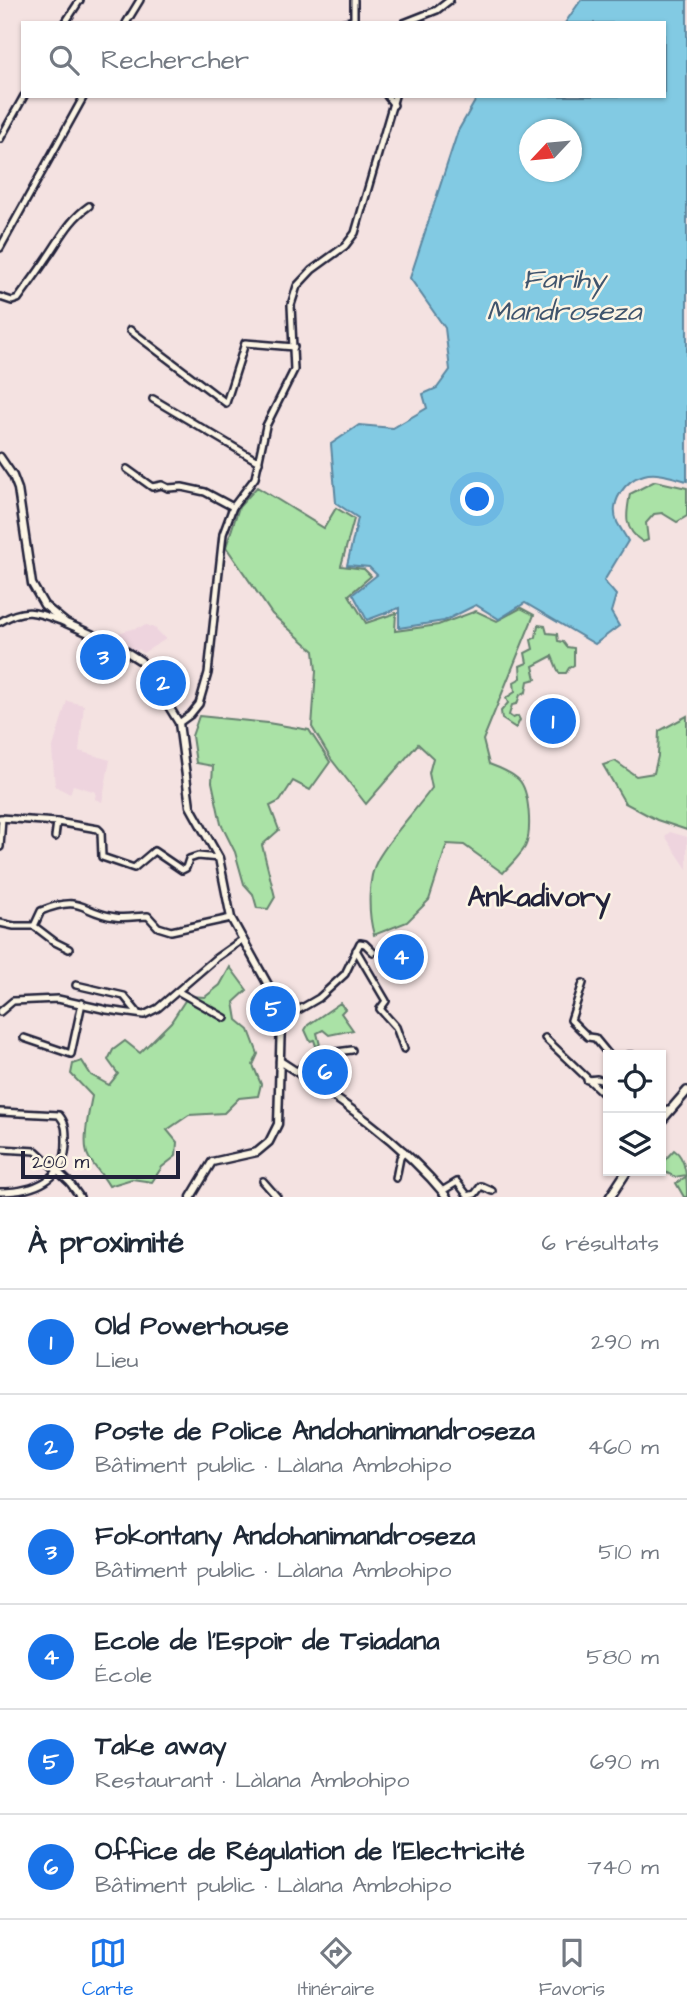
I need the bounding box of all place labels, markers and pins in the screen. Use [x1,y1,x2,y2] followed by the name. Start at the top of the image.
[80,631,126,683] pin: 3
[140,657,186,709] pin: 2
[530,695,576,747] pin: 1
[378,931,424,983] pin: 4
[250,983,296,1035] pin: 5
[302,1046,348,1098] pin: 6

